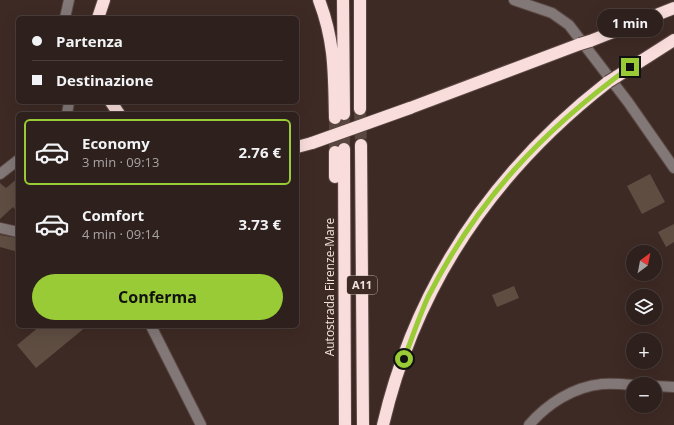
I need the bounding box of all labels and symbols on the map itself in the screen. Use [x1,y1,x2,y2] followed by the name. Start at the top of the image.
[597,9,663,37] callout: 1 min
[621,58,639,76] route end
[321,217,338,356] street label: Autostrada Firenze-Mare
[626,245,662,281] north arrow
[347,276,377,294] road number: A11
[395,350,413,368] route start

